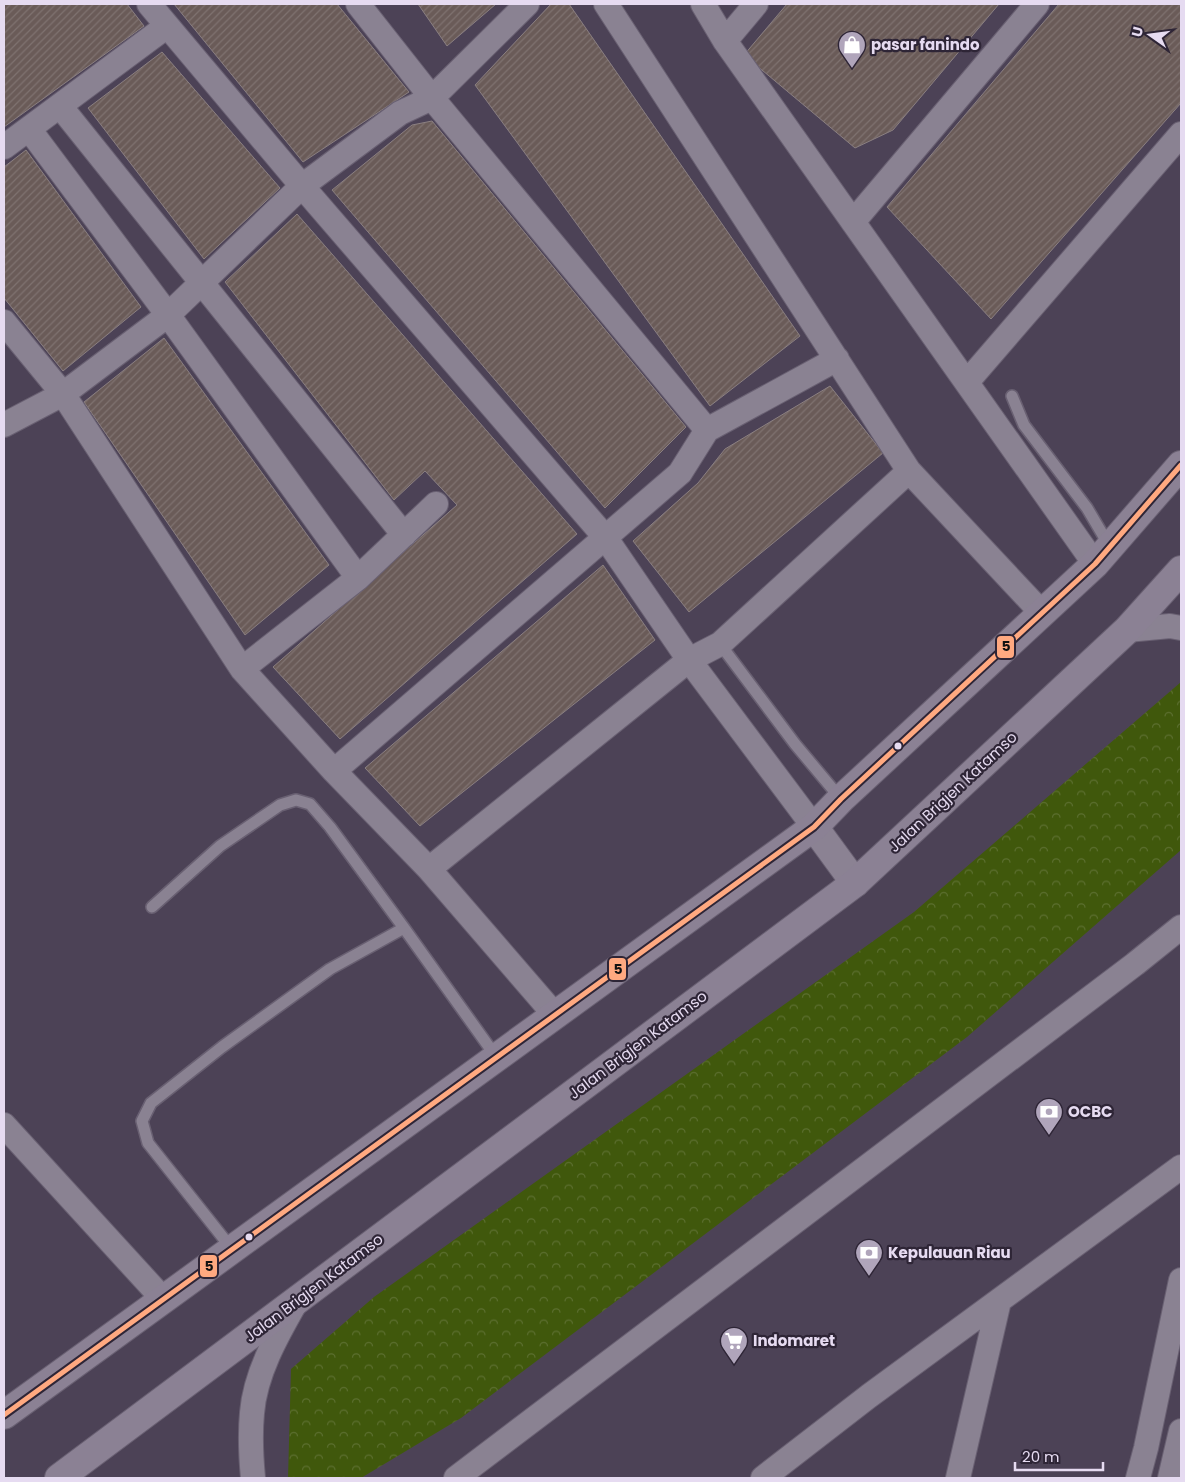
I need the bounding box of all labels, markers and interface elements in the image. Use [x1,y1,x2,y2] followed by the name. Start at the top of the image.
[1125,10,1175,60] north arrow
[1126,25,1148,39] text: U
[837,30,867,69] shop icon: pasar fanindo
[871,34,980,55] place label: pasar fanindo
[996,635,1015,659] line badge: 5
[1001,636,1011,656] text: 5
[884,727,1021,857] street label: Jalan Brigjen Katamso
[893,741,903,751] unlabelled marker
[608,957,627,981] line badge: 5
[613,959,623,979] text: 5
[564,986,711,1104] street label: Jalan Brigjen Katamso
[1034,1097,1064,1136] bank icon: OCBC
[1068,1101,1113,1122] place label: OCBC
[240,1229,387,1347] street label: Jalan Brigjen Katamso
[244,1232,254,1242] unlabelled marker
[854,1238,884,1277] bank icon: Kepulauan Riau
[888,1242,1011,1263] place label: Kepulauan Riau
[199,1254,218,1278] line badge: 5
[204,1256,214,1276] text: 5
[719,1326,749,1365] supermarket icon: Indomaret
[753,1330,835,1351] place label: Indomaret
[1015,1440,1102,1472] scale bar
[1022,1446,1060,1467] text: 20 m

